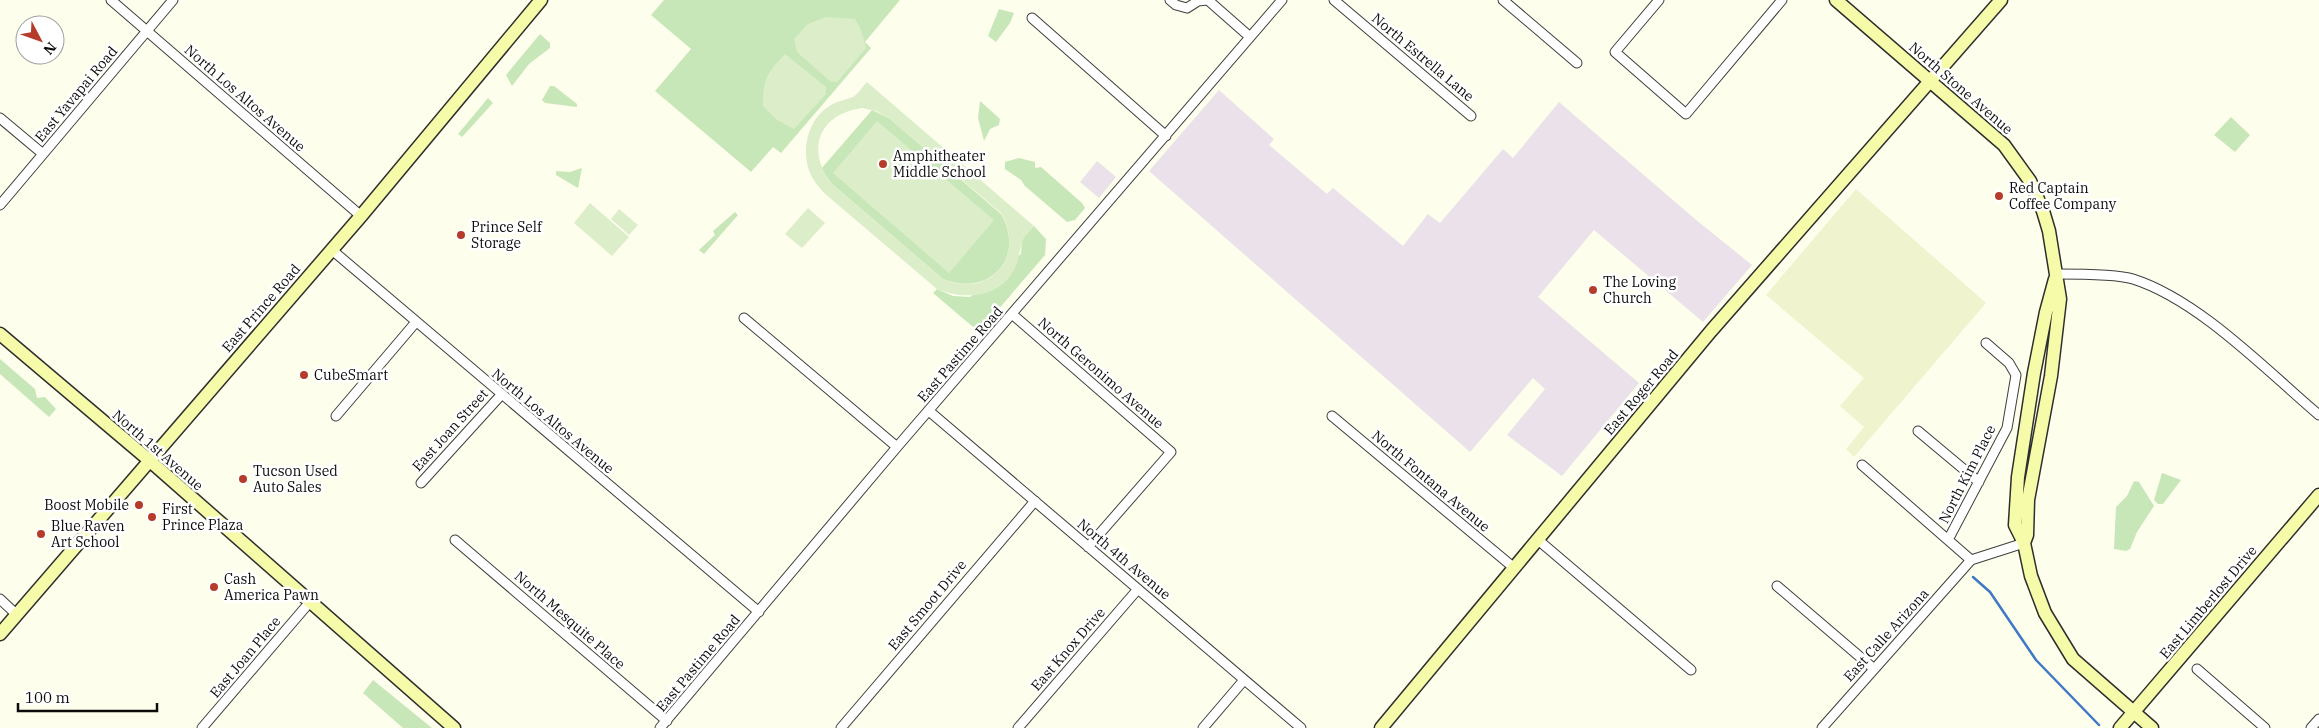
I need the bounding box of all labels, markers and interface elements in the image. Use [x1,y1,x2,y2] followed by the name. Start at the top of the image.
[1368,9,1478,105] street label: North Estrella Lane
[15,15,65,65] north arrow
[39,38,60,59] text: N
[1905,38,2017,138] street label: North Stone Avenue
[181,41,309,155] street label: North Los Altos Avenue
[31,42,122,145] street label: East Yavapai Road
[893,147,986,181] place label: Amphitheater Middle School
[877,158,889,170] marker: Amphitheater Middle School
[2009,179,2117,213] place label: Red Captain Coffee Company
[1993,190,2005,202] marker: Red Captain Coffee Company
[471,218,543,252] place label: Prince Self Storage
[455,229,467,241] marker: Prince Self Storage
[218,260,305,356] street label: East Prince Road
[1603,273,1677,307] place label: The Loving Church
[1587,284,1599,296] marker: The Loving Church
[913,302,1007,406] street label: East Pastime Road
[1034,313,1168,433] street label: North Geronimo Avenue
[1600,345,1682,439] street label: East Roger Road
[488,365,618,477] street label: North Los Altos Avenue
[314,366,388,384] place label: CubeSmart
[298,369,310,381] marker: CubeSmart
[408,385,492,475] street label: East Joan Street
[109,406,207,494] street label: North 1st Avenue
[1934,422,2000,526] street label: North Kim Place
[1368,426,1494,536] street label: North Fontana Avenue
[253,462,338,496] place label: Tucson Used Auto Sales
[237,473,249,485] marker: Tucson Used Auto Sales
[44,496,129,514] place label: Boost Mobile
[133,499,145,511] marker: Boost Mobile
[162,500,244,534] place label: First Prince Plaza
[146,511,158,523] marker: First Prince Plaza
[1074,515,1174,603] street label: North 4th Avenue
[51,517,125,551] place label: Blue Raven Art School
[35,528,47,540] marker: Blue Raven Art School
[2155,542,2261,662] street label: East Limberlost Drive
[884,556,970,654] street label: East Smoot Drive
[511,567,629,673] street label: North Mesquite Place
[224,570,319,604] place label: Cash America Pawn
[208,581,220,593] marker: Cash America Pawn
[1840,585,1933,685] street label: East Calle Arizona
[1027,604,1109,694] street label: East Knox Drive
[652,610,744,715] street label: East Pastime Road
[206,613,284,701] street label: East Joan Place
[18,680,156,712] scale bar
[25,688,70,707] text: 100 m

